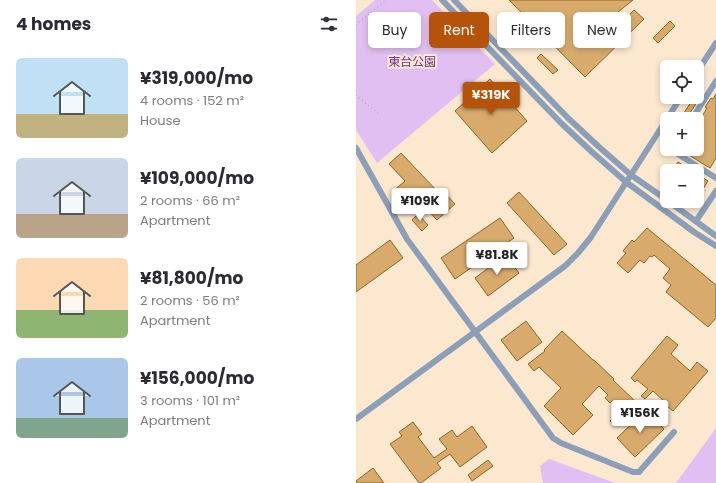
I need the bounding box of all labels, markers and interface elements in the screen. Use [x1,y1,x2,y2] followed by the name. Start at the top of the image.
[16,12,91,36] text: 4 homes
[368,12,421,48] chip: Buy
[429,12,489,48] chip: Rent
[497,12,565,48] chip: Filters
[573,12,631,48] chip: New
[318,13,340,35] icon: filters
[388,53,436,70] park label: 東台公園
[660,60,704,208] map controls
[660,60,704,104] button: locate
[140,66,253,90] text: ¥319,000/mo
[48,74,96,122] icon: home
[463,82,519,116] pin: ¥319K
[472,85,510,104] text: ¥319K
[140,91,244,110] text: 4 rooms · 152 m²
[140,111,180,130] text: House
[660,112,704,156] button: +
[660,164,704,208] button: −
[140,166,254,190] text: ¥109,000/mo
[48,174,96,222] icon: home
[392,188,448,222] pin: ¥109K
[140,191,240,210] text: 2 rooms · 66 m²
[400,191,440,210] text: ¥109K
[140,211,210,230] text: Apartment
[464,242,530,276] pin: ¥81.8K
[475,245,519,264] text: ¥81.8K
[140,266,243,290] text: ¥81,800/mo
[48,274,96,322] icon: home
[140,291,240,310] text: 2 rooms · 56 m²
[140,311,210,330] text: Apartment
[140,366,254,390] text: ¥156,000/mo
[48,374,96,422] icon: home
[140,391,240,410] text: 3 rooms · 101 m²
[612,400,668,434] pin: ¥156K
[620,403,660,422] text: ¥156K
[140,411,210,430] text: Apartment

